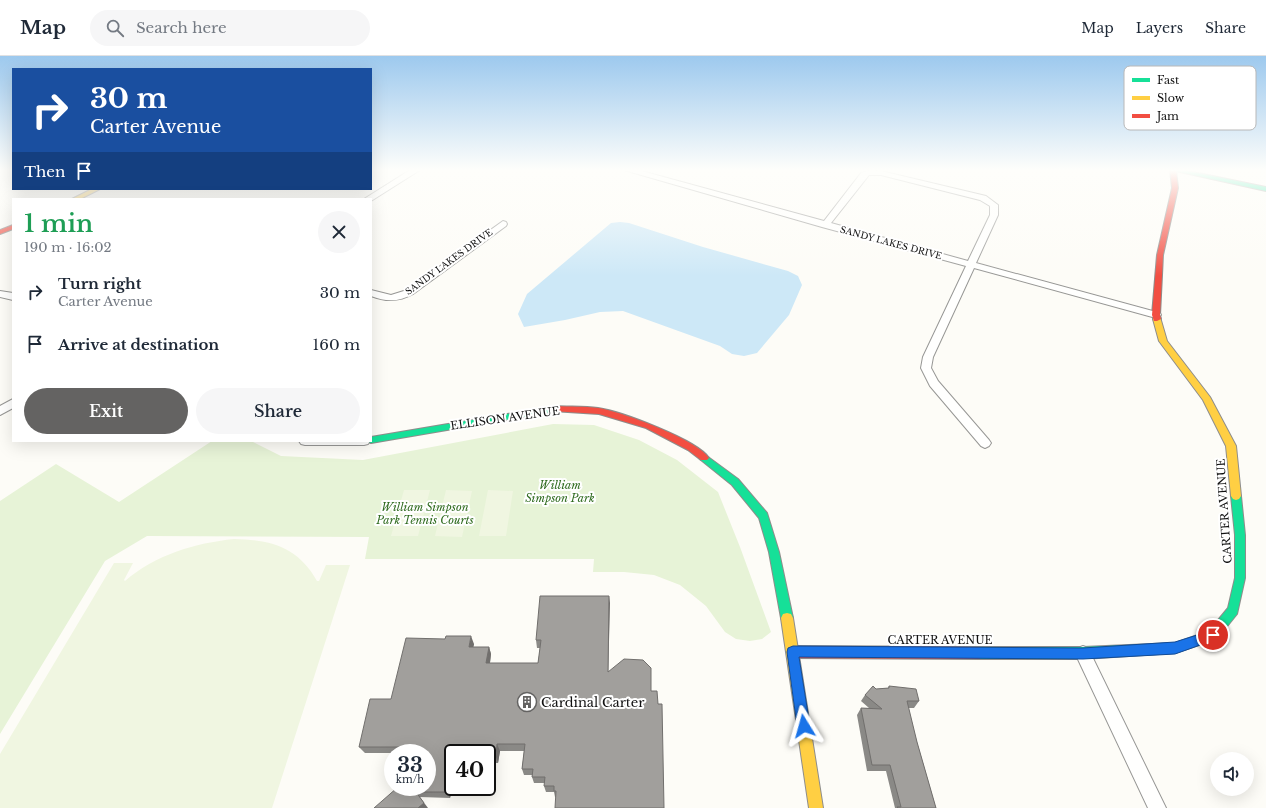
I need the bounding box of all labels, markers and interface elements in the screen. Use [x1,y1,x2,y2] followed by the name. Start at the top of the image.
[90,10,370,46] search box
[20,16,66,39] text: Map
[104,17,126,39] icon: search
[136,18,227,37] text: Search here
[1081,19,1114,37] text: Map
[1136,19,1183,37] text: Layers
[1205,19,1246,37] text: Share
[1124,66,1256,130] legend
[1157,73,1180,87] text: Fast
[90,81,167,116] text: 30 m
[24,84,76,136] icon: right
[1157,91,1185,105] text: Slow
[1155,109,1179,123] text: Jam
[90,116,221,138] text: Carter Avenue
[73,160,95,182] icon: arrive
[24,162,65,181] text: Then
[24,209,93,238] text: 1 min
[318,211,360,253] button: close
[839,224,944,262] street label: SANDY LAKES DRIVE
[403,226,495,297] street label: SANDY LAKES DRIVE
[24,239,111,256] text: 190 m · 16:02
[58,274,141,293] text: Turn right
[24,281,46,303] icon: right
[320,283,360,302] text: 30 m
[58,293,153,310] text: Carter Avenue
[24,333,46,355] icon: arrive
[58,335,219,354] text: Arrive at destination
[313,335,360,354] text: 160 m
[24,388,188,434] button: Exit
[196,388,360,434] button: Share
[449,403,561,433] street label: ELLISON AVENUE
[1213,458,1235,564] street label: CARTER AVENUE
[525,478,595,505] park label: William Simpson Park
[375,500,474,527] park label: William Simpson Park Tennis Courts
[1196,618,1230,652] pin
[1202,624,1224,646] icon: arrive
[887,633,993,647] street label: CARTER AVENUE
[516,691,538,713] building icon: Cardinal Carter
[541,694,645,711] place label: Cardinal Carter
[783,705,825,747] position arrow
[444,744,496,796] speed limit sign: 40
[1210,752,1254,796] map controls
[1210,752,1254,796] button: sound
[397,753,423,777] text: 33
[396,773,424,786] text: km/h

